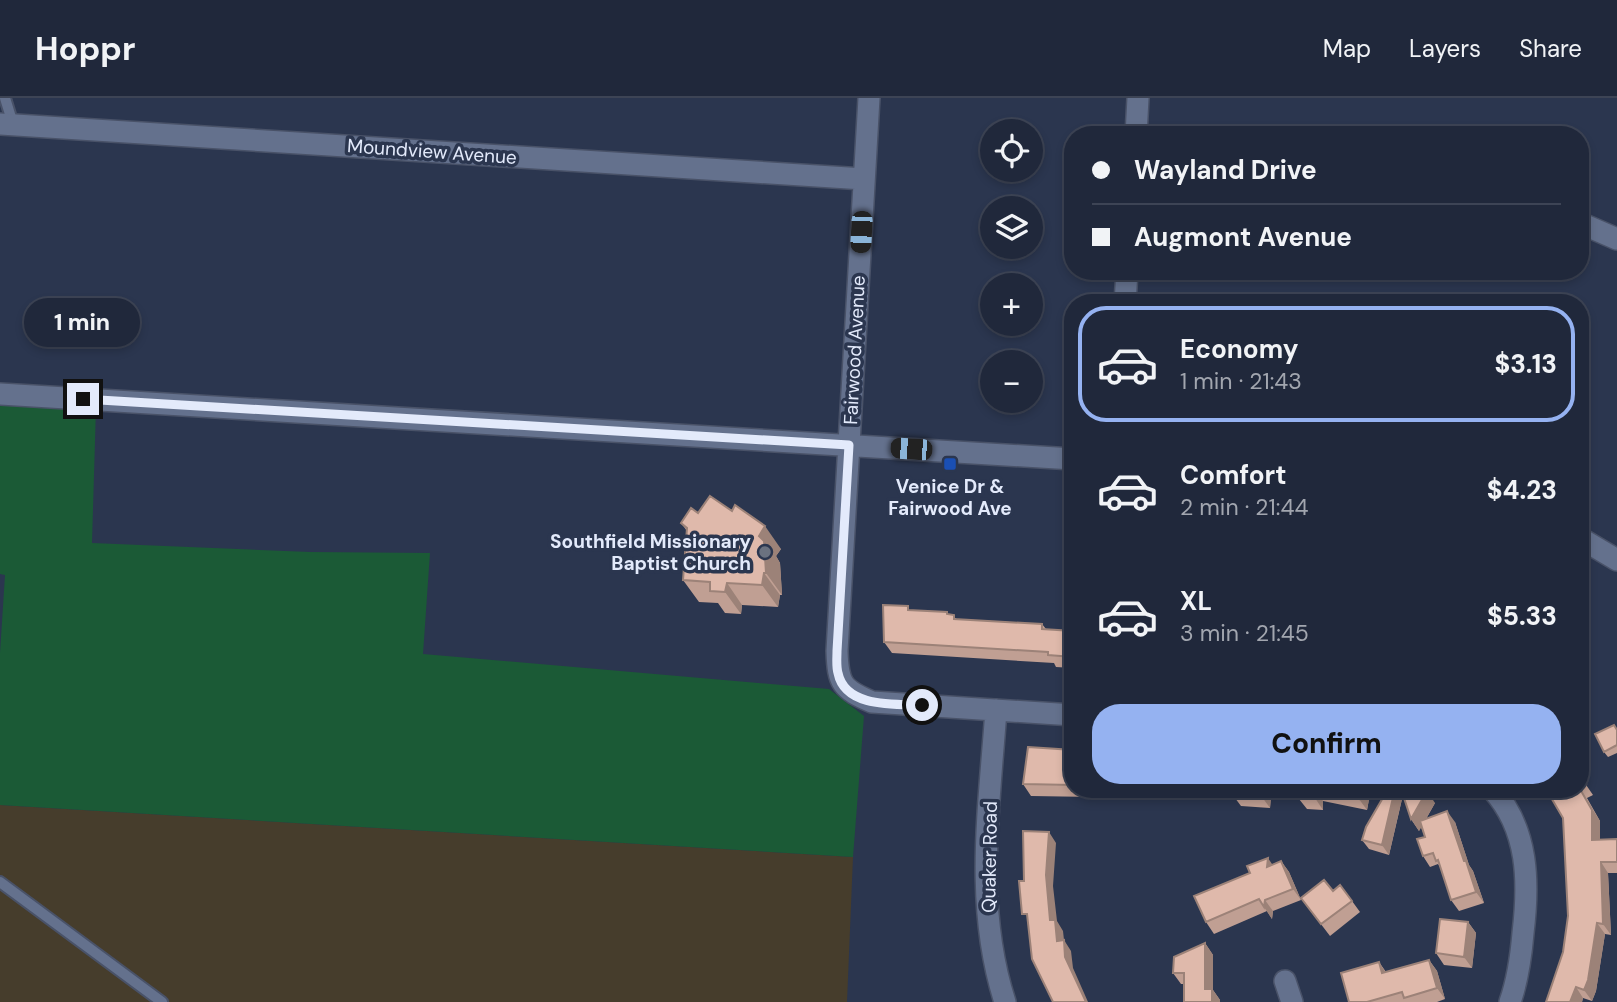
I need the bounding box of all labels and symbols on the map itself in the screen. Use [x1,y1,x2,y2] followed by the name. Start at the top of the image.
[346,133,518,170] street label: Moundview Avenue
[850,210,873,254] car
[838,275,871,425] street label: Fairwood Avenue
[25,298,141,346] callout: 1 min
[67,383,99,415] route end
[890,437,933,461] car
[942,456,958,472] marker: Venice Dr & Fairwood Ave
[888,474,1012,521] place label: Venice Dr & Fairwood Ave
[550,529,752,576] place label: Southfield Missionary Baptist Church
[757,544,773,560] marker: Southfield Missionary Baptist Church
[906,689,938,721] route start
[976,801,1003,913] street label: Quaker Road

